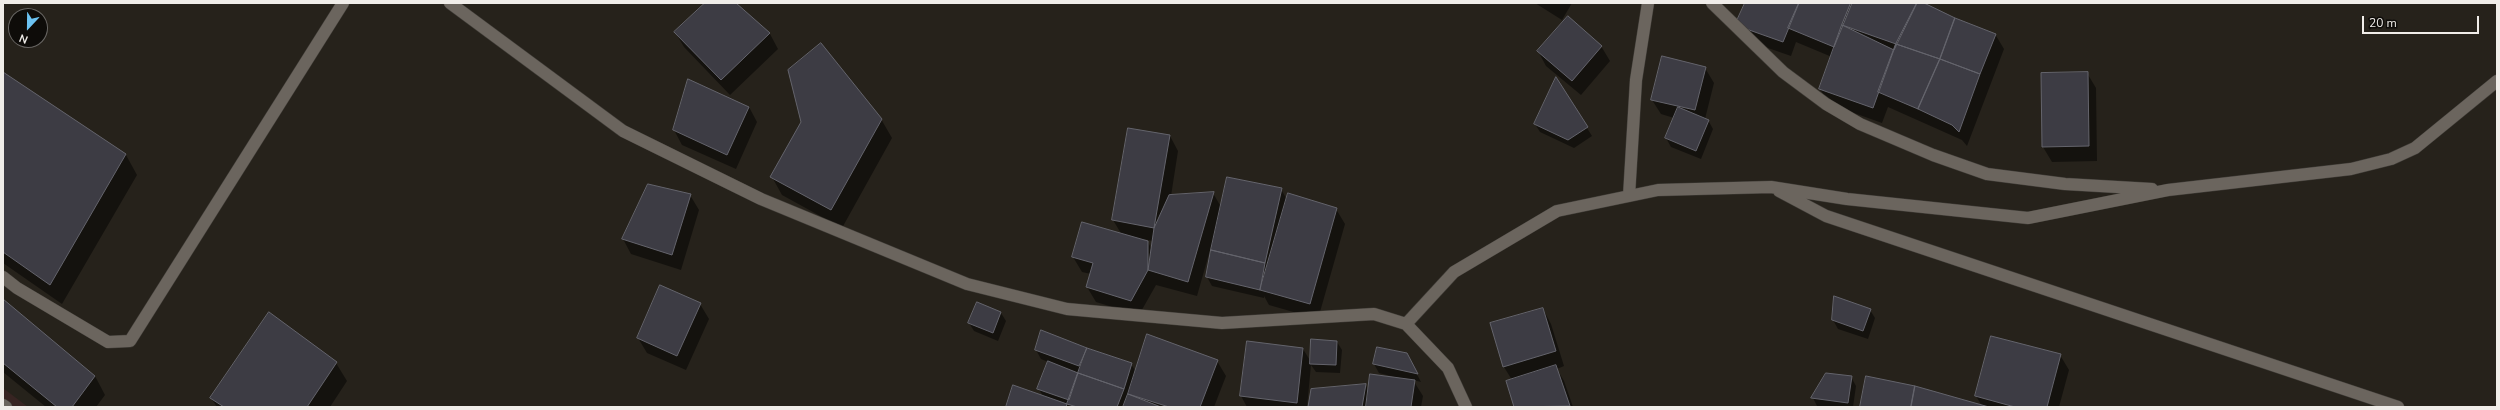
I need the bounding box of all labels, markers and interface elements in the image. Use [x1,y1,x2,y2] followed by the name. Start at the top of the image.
[8,8,48,48] north arrow
[2364,8,2481,34] scale bar
[2369,15,2397,31] text: 20 m
[17,30,30,47] text: N

